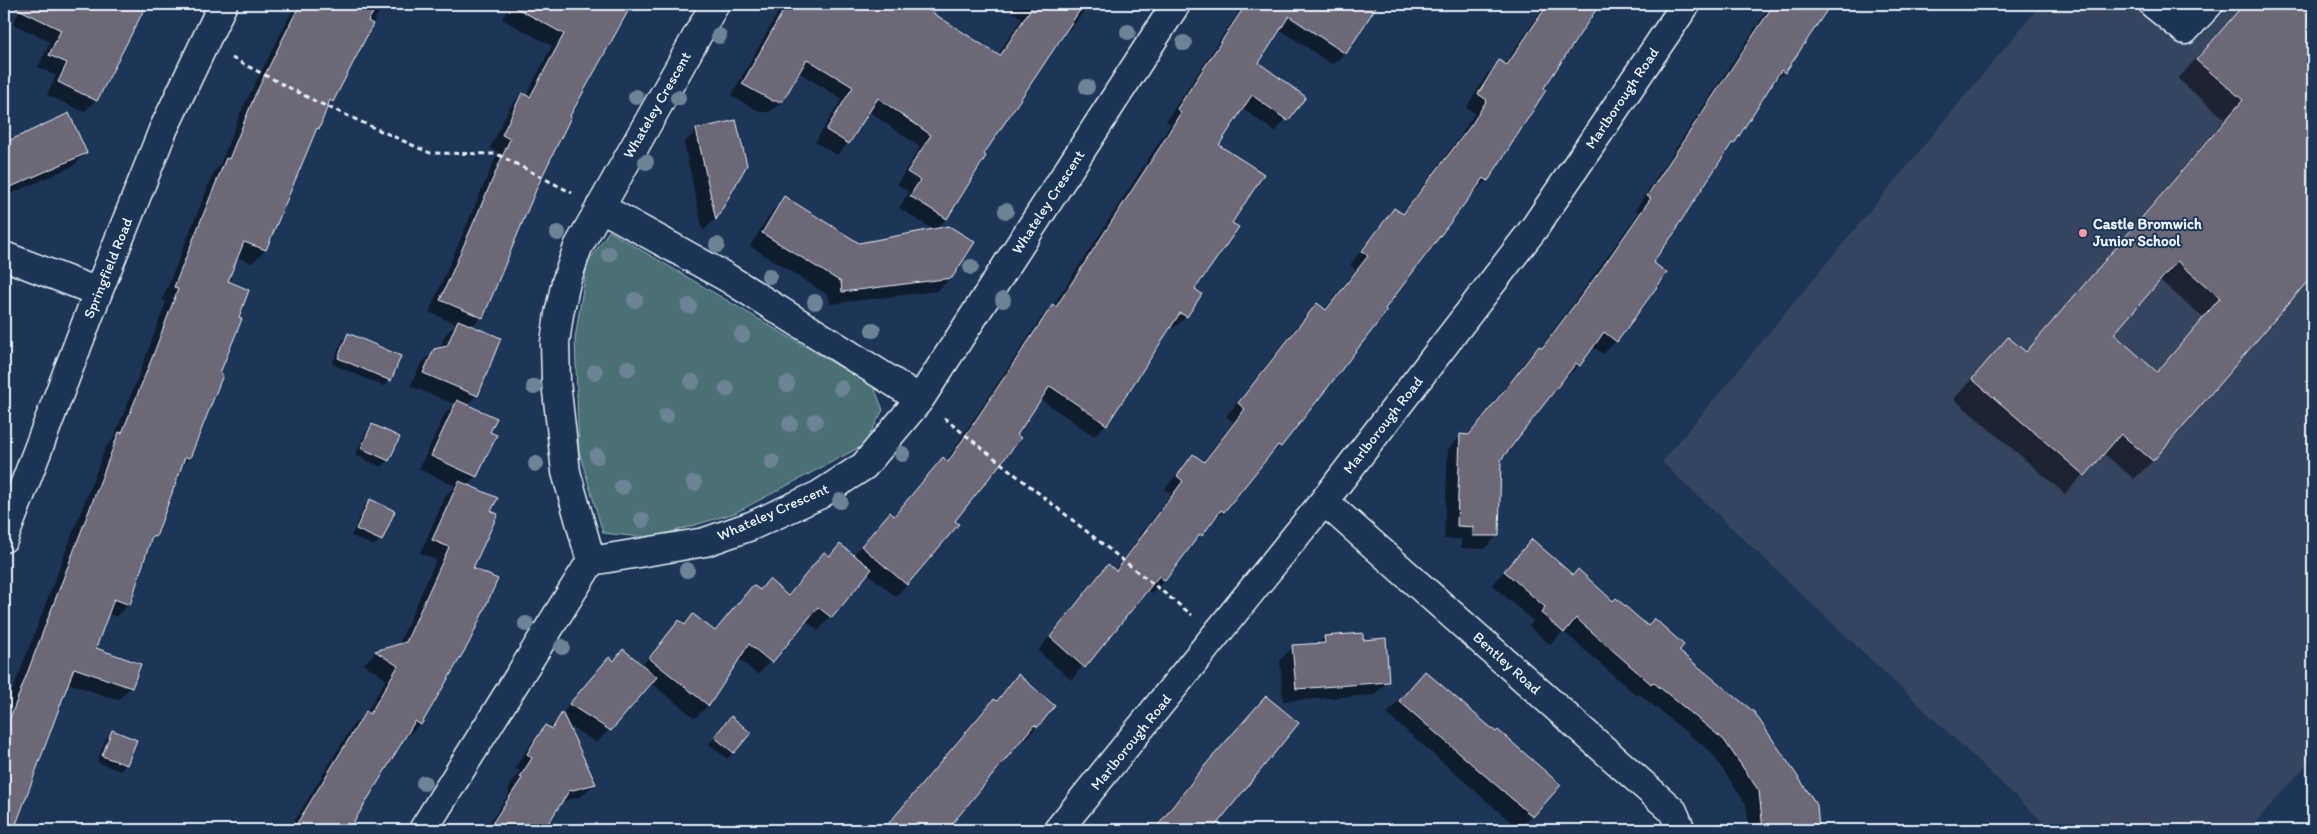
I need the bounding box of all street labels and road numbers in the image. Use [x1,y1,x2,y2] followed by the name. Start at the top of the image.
[1581,43,1663,152] street label: Marlborough Road
[619,48,695,162] street label: Whateley Crescent
[1008,146,1089,257] street label: Whateley Crescent
[80,214,137,321] street label: Springfield Road
[1339,372,1427,477] street label: Marlborough Road
[714,479,832,545] street label: Whateley Crescent
[1469,628,1545,698] street label: Bentley Road
[1087,690,1176,794] street label: Marlborough Road

